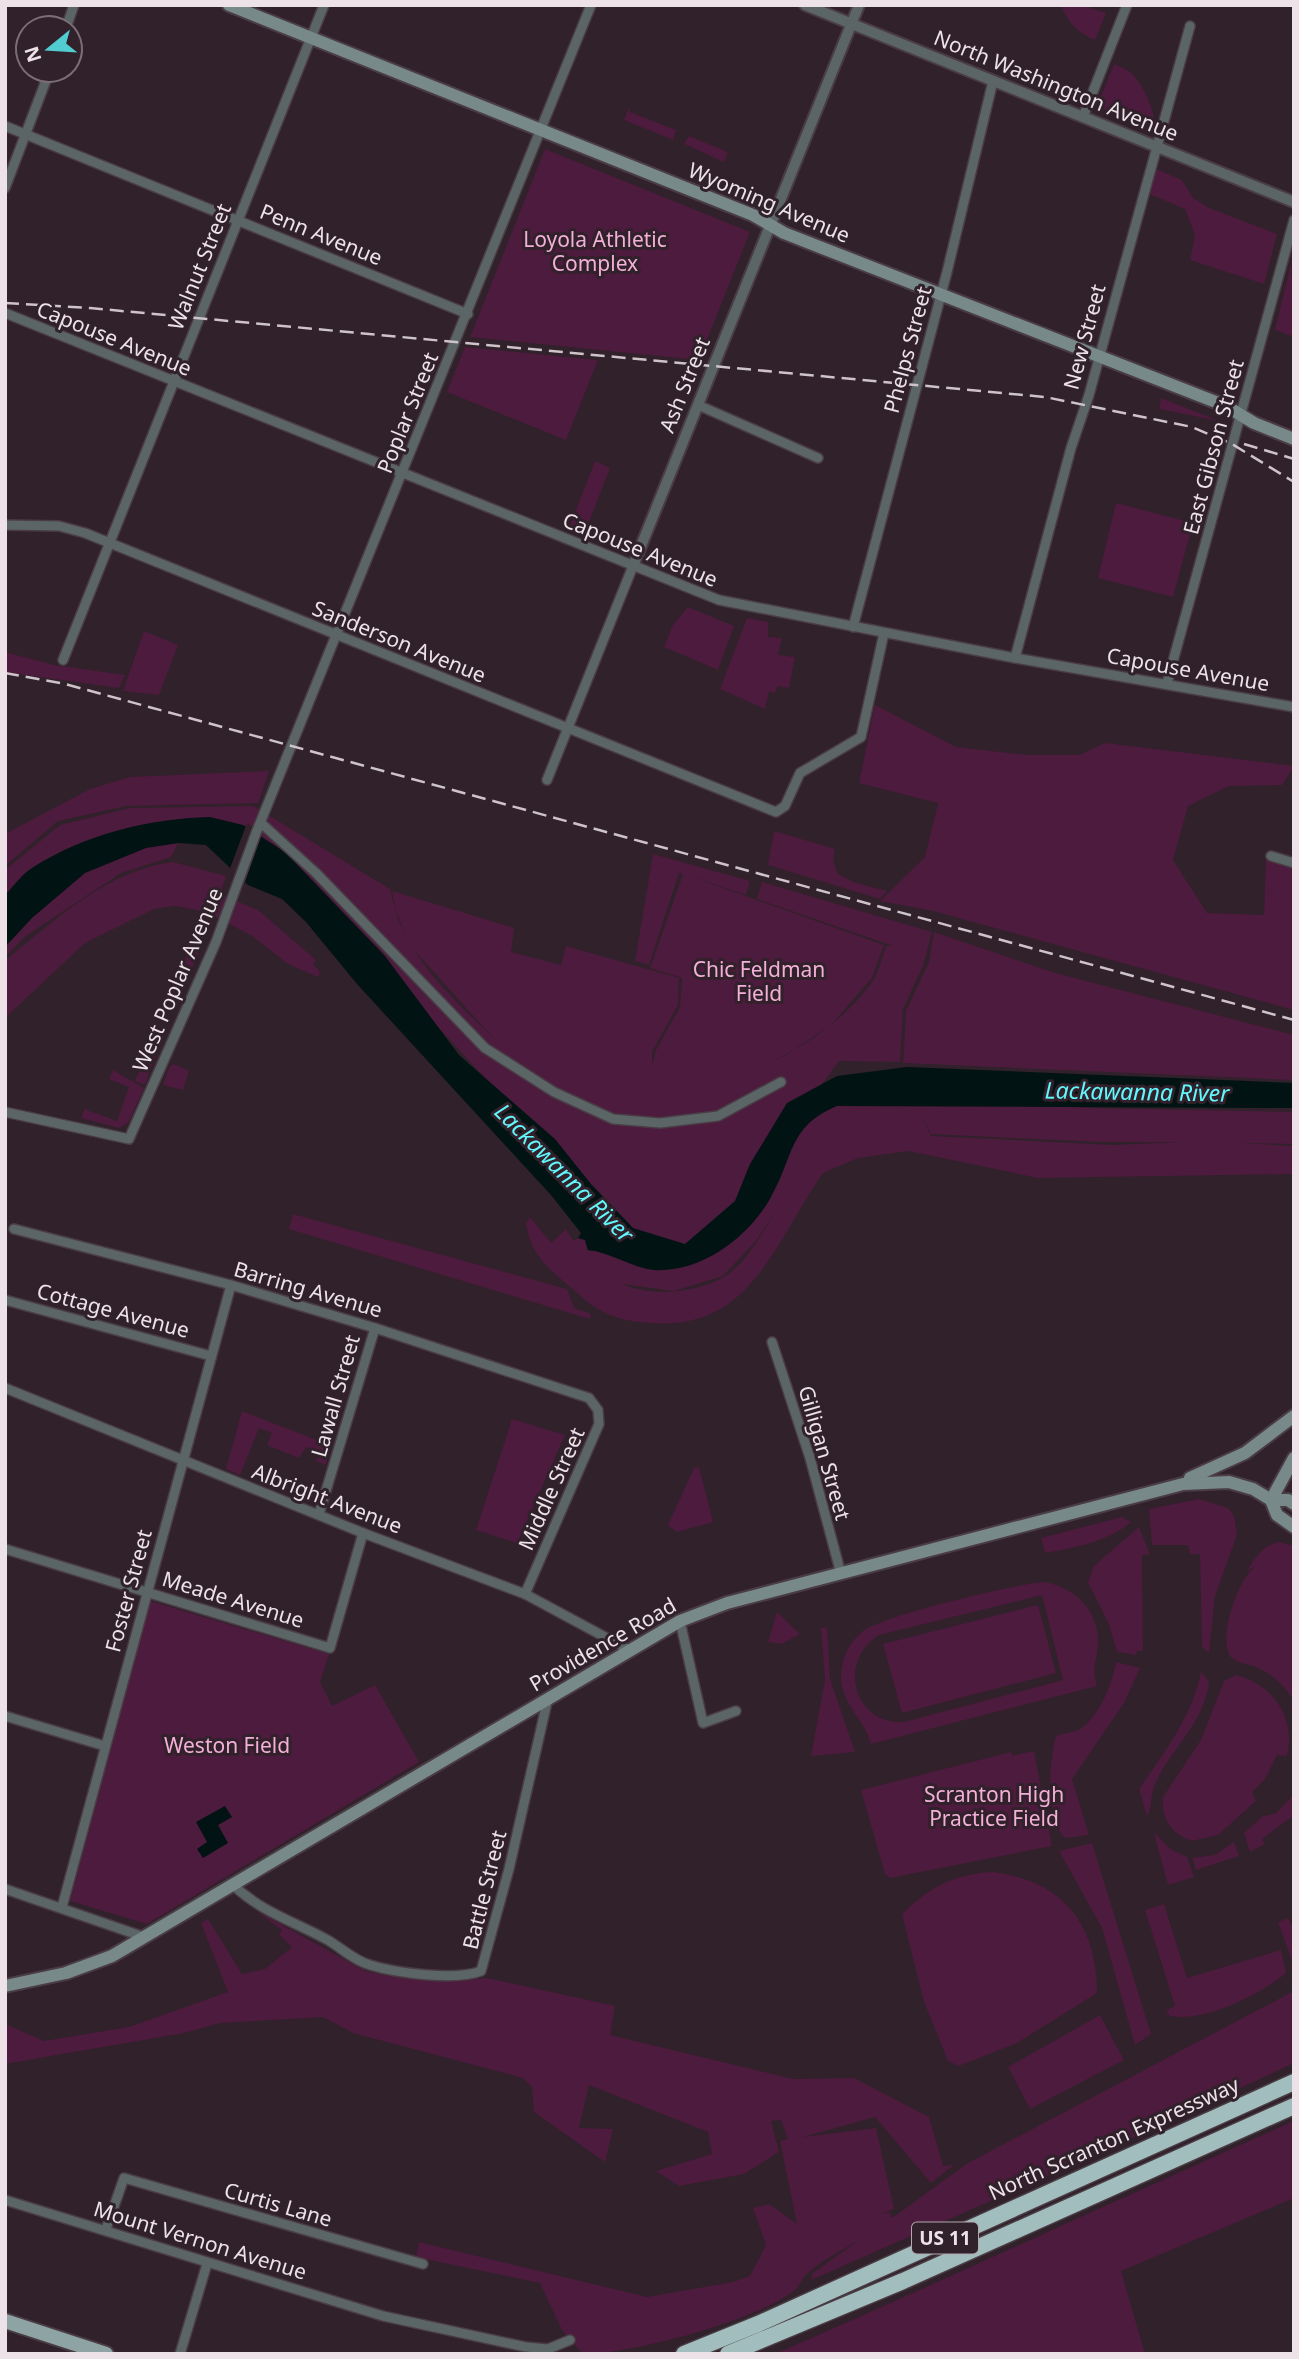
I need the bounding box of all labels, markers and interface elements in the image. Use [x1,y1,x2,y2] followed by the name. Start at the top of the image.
[14,14,84,84] north arrow
[930,23,1183,147] street label: North Washington Avenue
[18,43,48,66] text: N
[684,155,855,249] street label: Wyoming Avenue
[256,197,387,271] street label: Penn Avenue
[161,199,237,334] street label: Walnut Street
[523,225,667,277] park label: Loyola Athletic Complex
[1057,281,1112,393] street label: New Street
[877,283,937,416] street label: Phelps Street
[33,294,196,382] street label: Capouse Avenue
[652,332,716,436] street label: Ash Street
[370,348,444,477] street label: Poplar Street
[1176,356,1250,537] street label: East Gibson Street
[559,505,722,593] street label: Capouse Avenue
[309,594,490,689] street label: Sanderson Avenue
[1105,641,1272,697] street label: Capouse Avenue
[126,883,229,1076] street label: West Poplar Avenue
[693,955,825,1007] park label: Chic Feldman Field
[1044,1073,1231,1109] water label: Lackawanna River
[488,1096,642,1250] water label: Lackawanna River
[231,1254,386,1324] street label: Barring Avenue
[34,1276,193,1344] street label: Cottage Avenue
[304,1331,366,1460] street label: Lawall Street
[792,1382,858,1524] street label: Gilligan Street
[512,1422,591,1554] street label: Middle Street
[248,1457,406,1540] street label: Albright Avenue
[98,1526,158,1655] street label: Foster Street
[159,1564,307,1634] street label: Meade Avenue
[524,1591,681,1697] street label: Providence Road
[164,1731,290,1759] park label: Weston Field
[924,1780,1064,1832] park label: Scranton High Practice Field
[456,1827,512,1952] street label: Battle Street
[984,2070,1244,2206] street label: North Scranton Expressway
[221,2175,336,2233] street label: Curtis Lane
[90,2194,310,2286] street label: Mount Vernon Avenue
[912,2222,978,2254] road number: US 11

